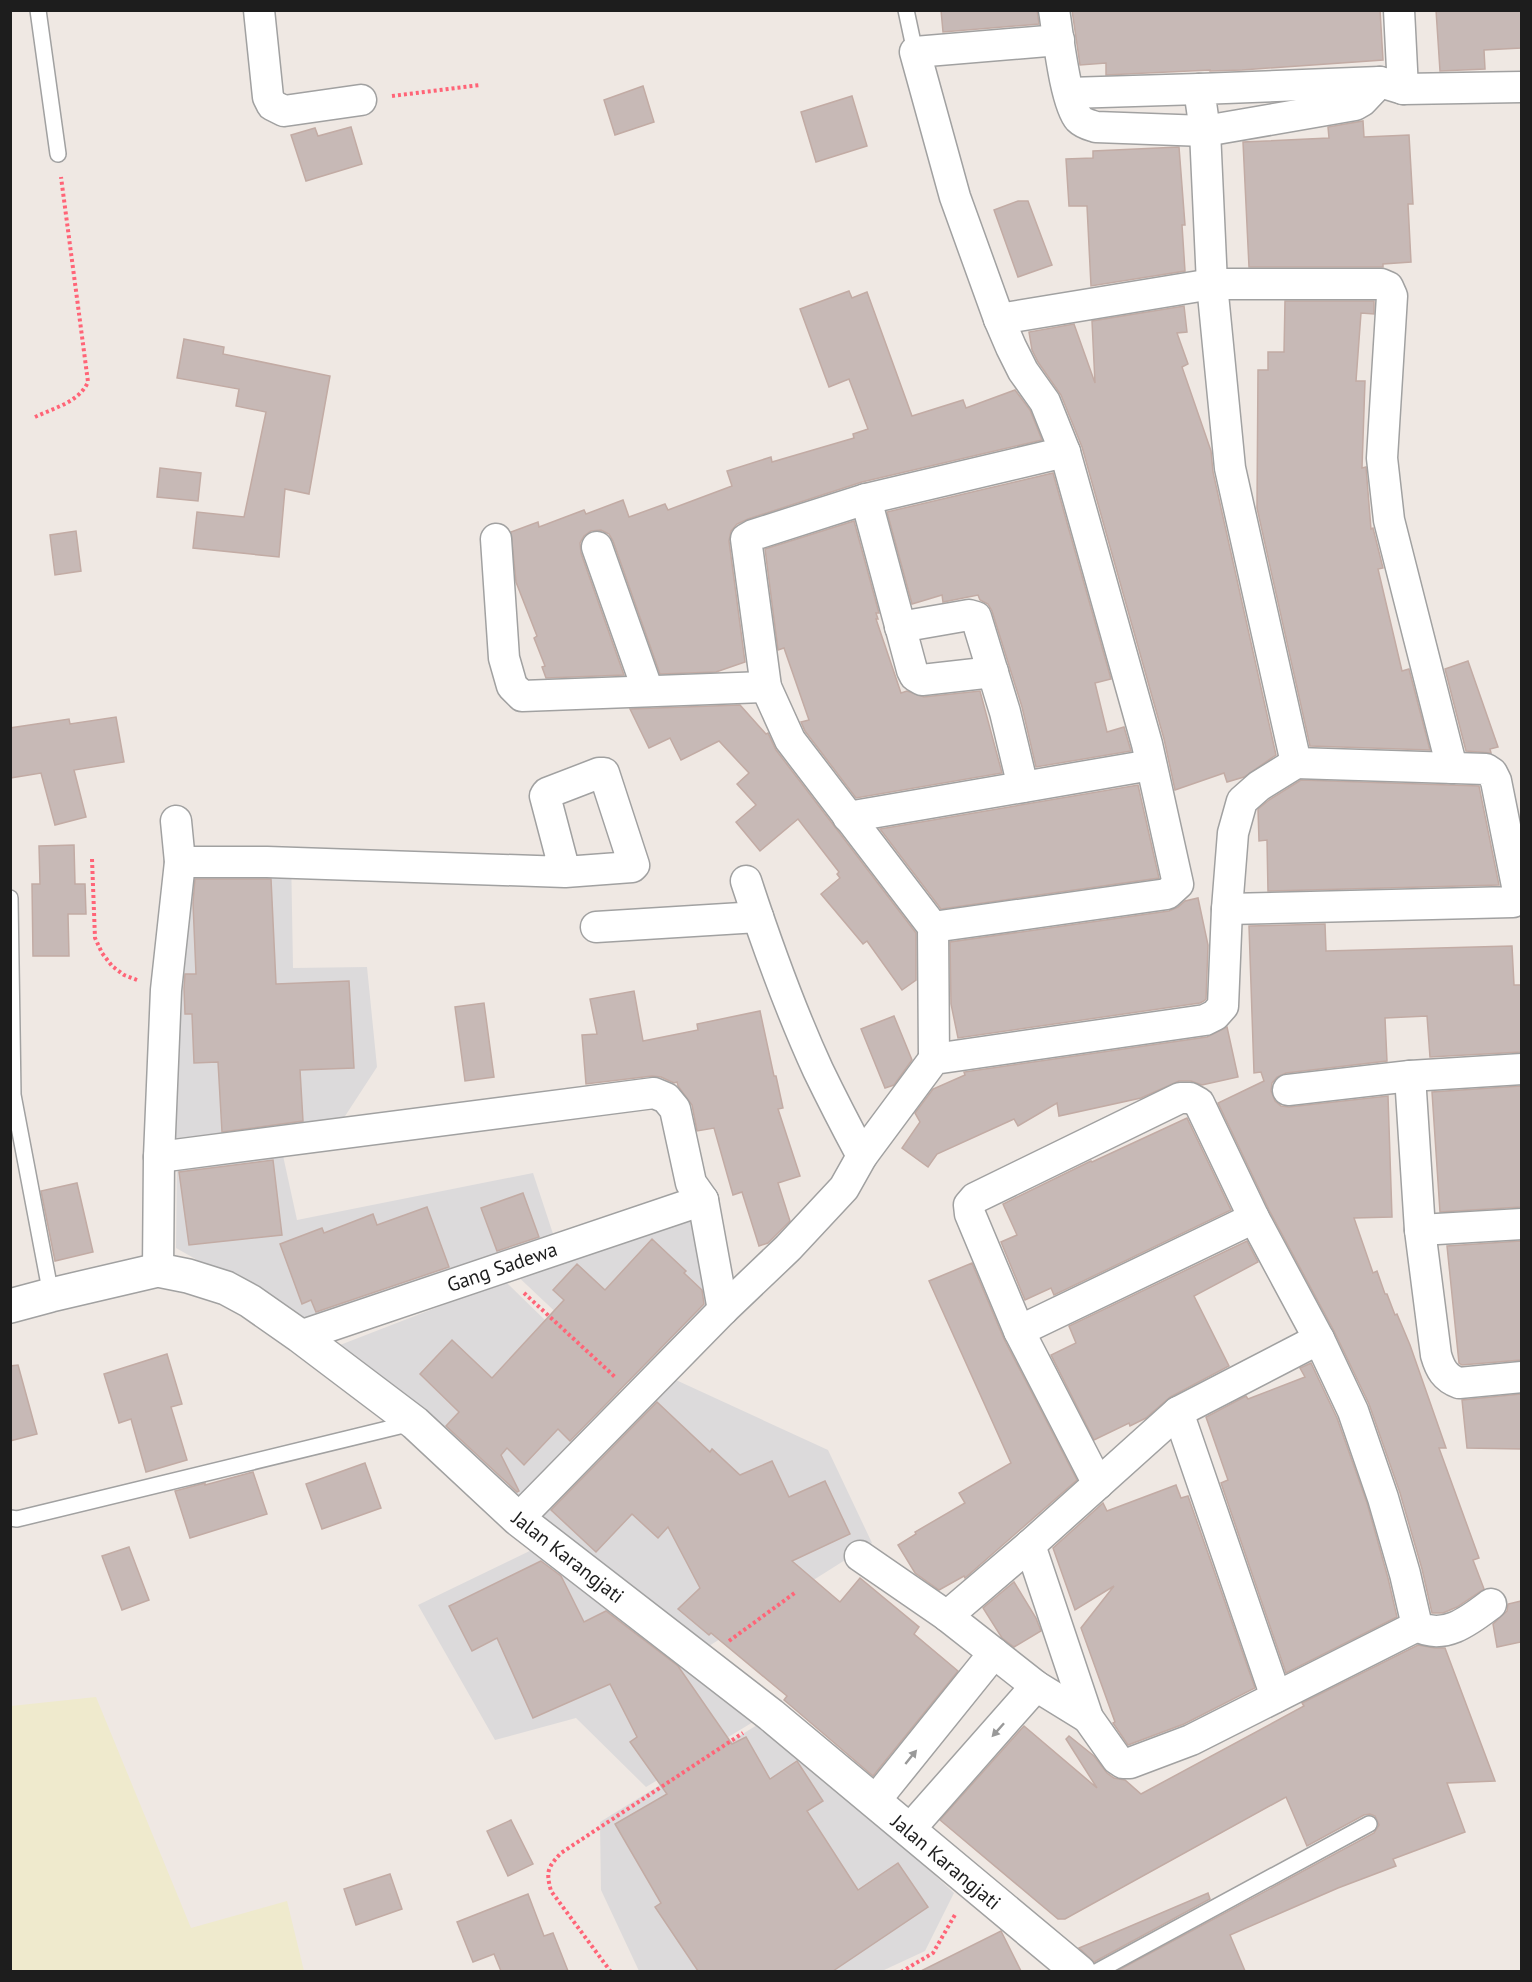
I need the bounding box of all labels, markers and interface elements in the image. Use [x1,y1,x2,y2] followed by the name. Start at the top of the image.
[443,1236,561,1298] street label: Gang Sadewa
[506,1505,629,1609] street label: Jalan Karangjati
[991,1722,1004,1738] one-way arrow
[905,1749,918,1765] one-way arrow
[885,1808,1006,1915] street label: Jalan Karangjati

